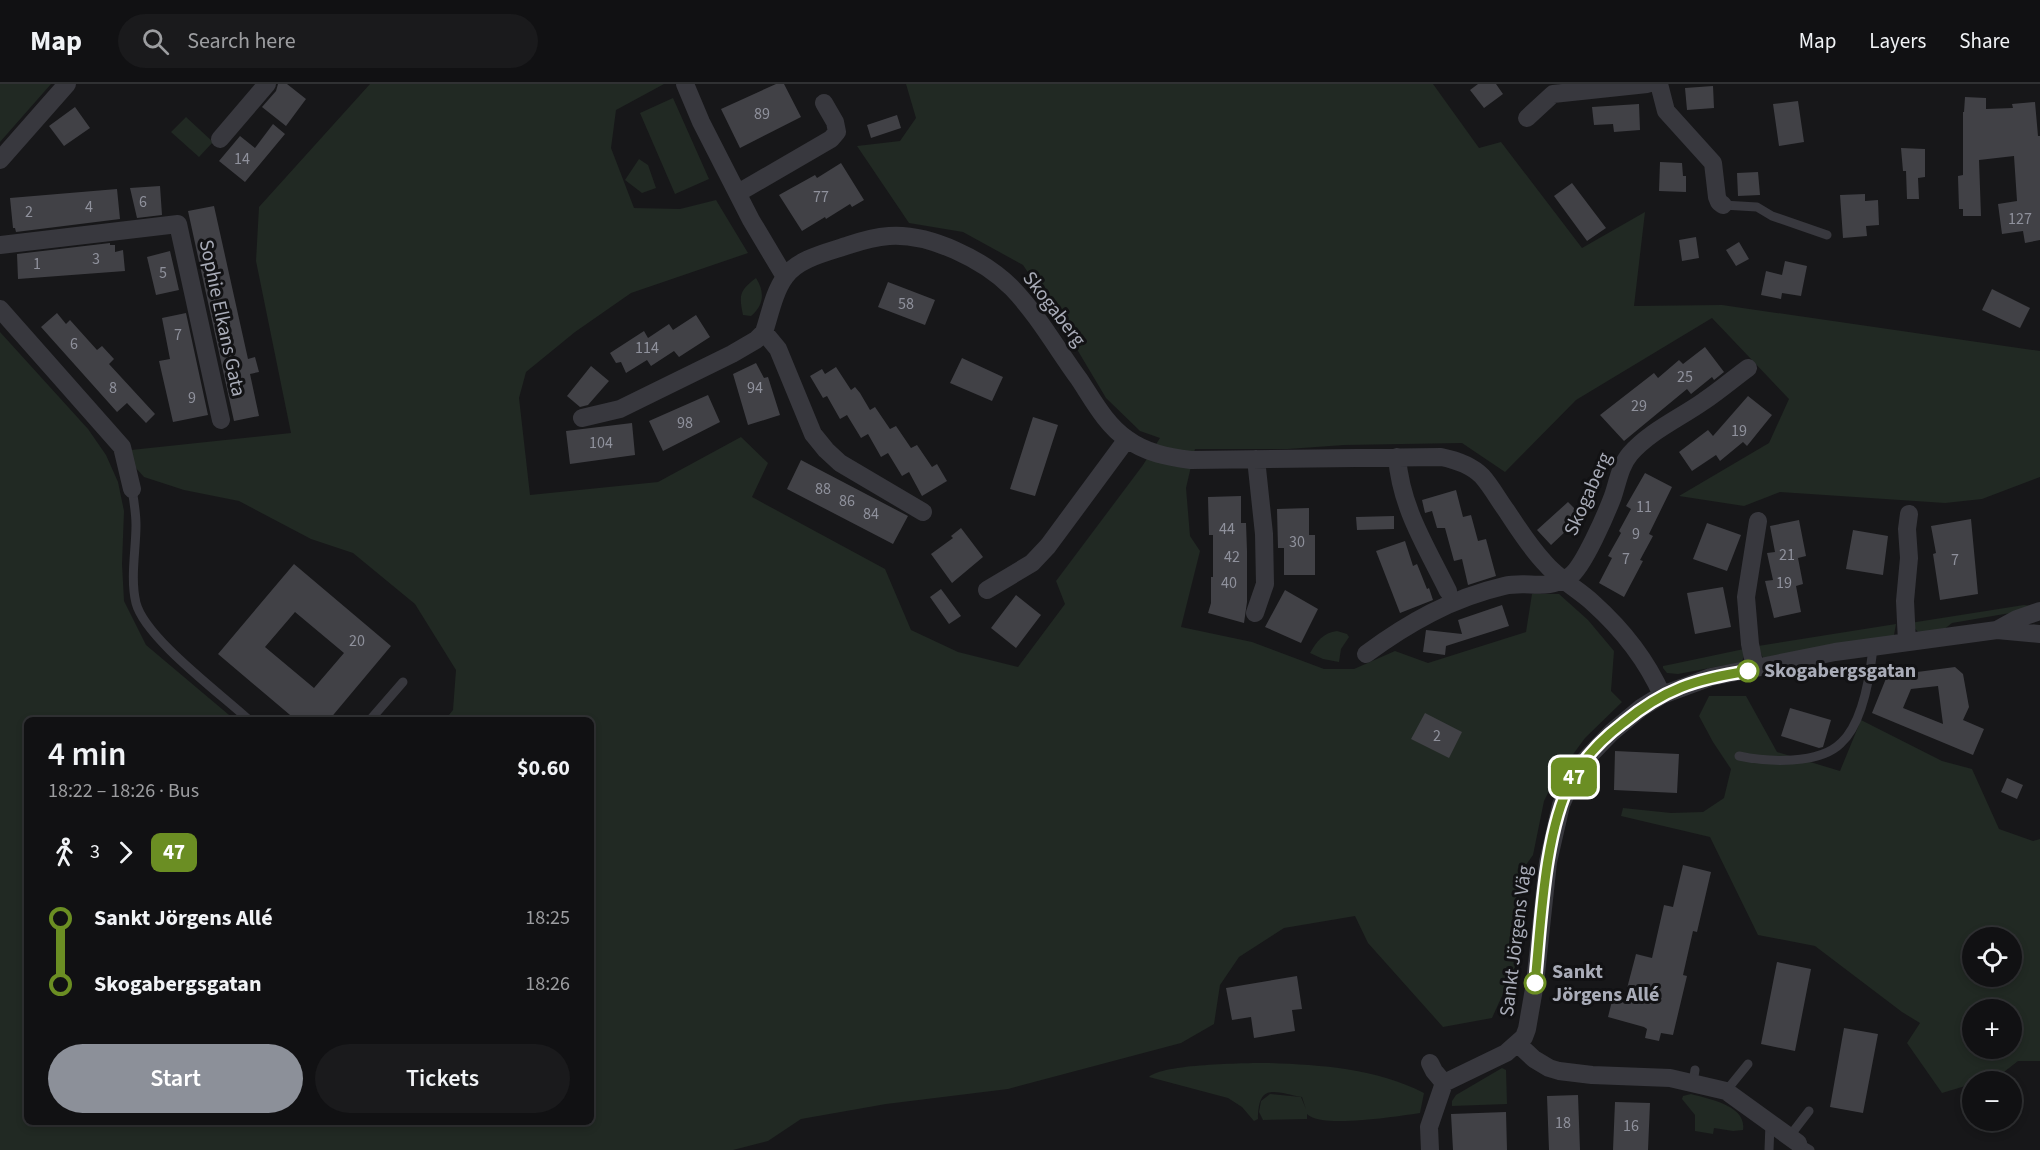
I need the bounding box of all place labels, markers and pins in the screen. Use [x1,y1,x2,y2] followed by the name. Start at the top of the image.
[1764,657,1916,685] place label: Skogabergsgatan
[1737,660,1759,682] marker: Skogabergsgatan
[1552,958,1659,1009] place label: Sankt Jörgens Allé
[1524,972,1546,994] marker: Sankt Jörgens Allé

